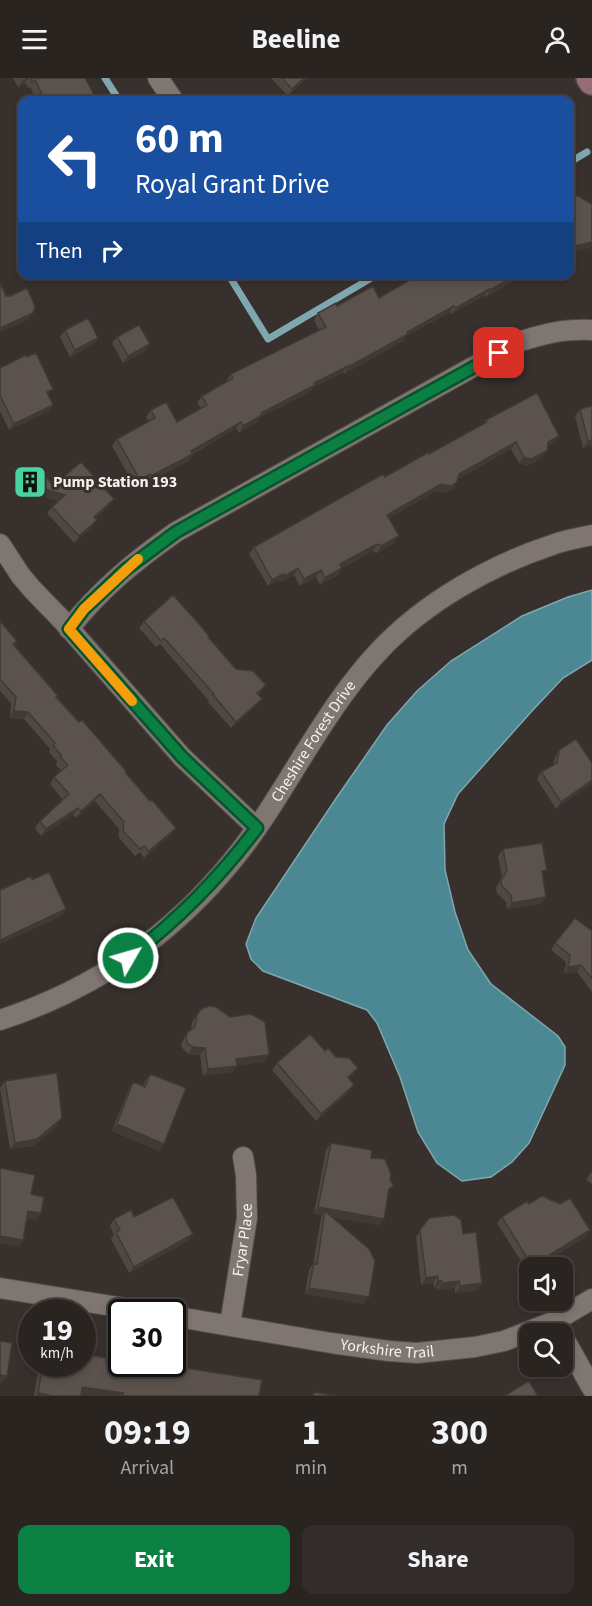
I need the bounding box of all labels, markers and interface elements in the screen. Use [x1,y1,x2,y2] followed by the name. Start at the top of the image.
[252,20,340,59] text: Beeline
[18,23,51,56] icon: menu
[541,23,574,56] icon: person
[135,109,224,169] text: 60 m
[36,120,114,198] icon: left
[135,165,329,204] text: Royal Grant Drive
[95,234,128,267] icon: right
[36,235,83,267] text: Then
[473,327,524,378] pin
[482,336,515,369] icon: arrive
[12,464,48,500] building icon: Pump Station 193
[53,471,177,493] place label: Pump Station 193
[266,676,361,806] street label: Cheshire Forest Drive
[96,926,160,990] position arrow
[227,1203,258,1278] street label: Fryar Place
[519,1257,573,1377] map controls
[519,1257,573,1311] button: sound
[108,1299,186,1377] speed limit sign: 30
[41,1309,73,1352] text: 19
[519,1323,573,1377] button: search
[338,1333,435,1364] street label: Yorkshire Trail
[40,1343,74,1364] text: km/h
[104,1407,191,1458] text: 09:19
[301,1407,320,1458] text: 1
[431,1407,488,1458] text: 300
[120,1454,174,1482] text: Arrival
[295,1454,327,1482] text: min
[451,1454,468,1482] text: m
[18,1525,290,1594] button: Exit
[302,1525,574,1594] button: Share

